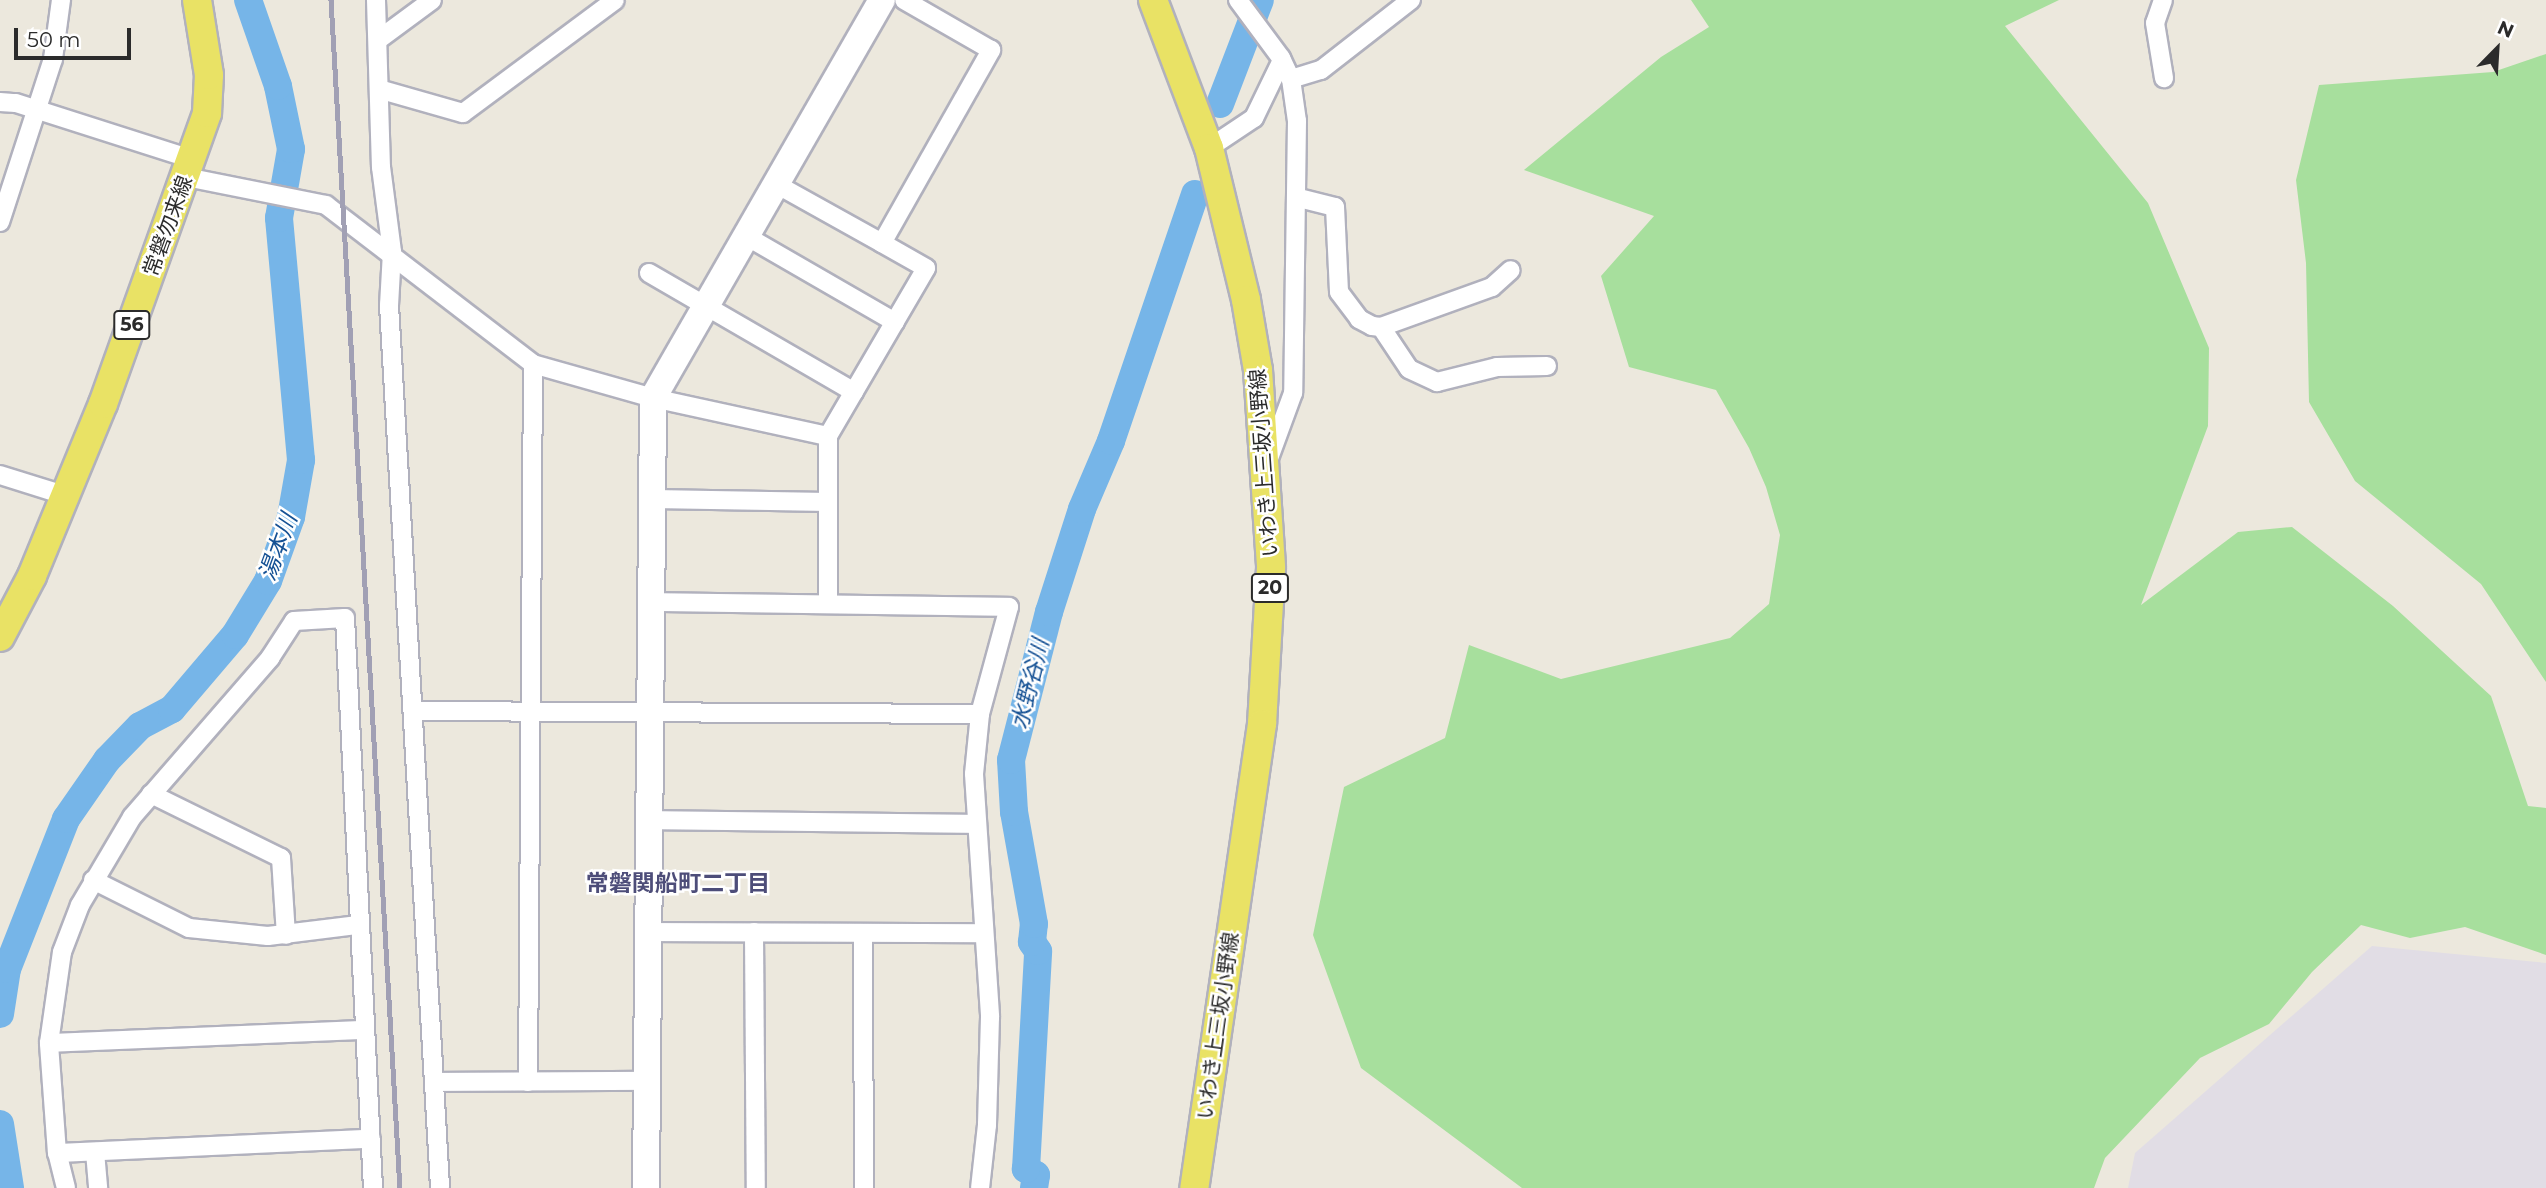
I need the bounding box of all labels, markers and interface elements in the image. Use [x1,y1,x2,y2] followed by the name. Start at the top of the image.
[18,14,135,58] scale bar
[2462,14,2532,84] north arrow
[2494,16,2517,43] text: N
[27,27,81,52] text: 50 m
[138,172,198,280] street label: 常磐勿来線
[113,310,151,340] road number: 56
[1245,368,1283,558] street label: いわき上三坂小野線
[253,510,303,584] water label: 湯本川
[1251,572,1289,604] road number: 20
[1005,636,1055,732] water label: 水野谷川
[586,869,770,897] district label: 常磐関船町二丁目
[1192,931,1244,1121] street label: いわき上三坂小野線

